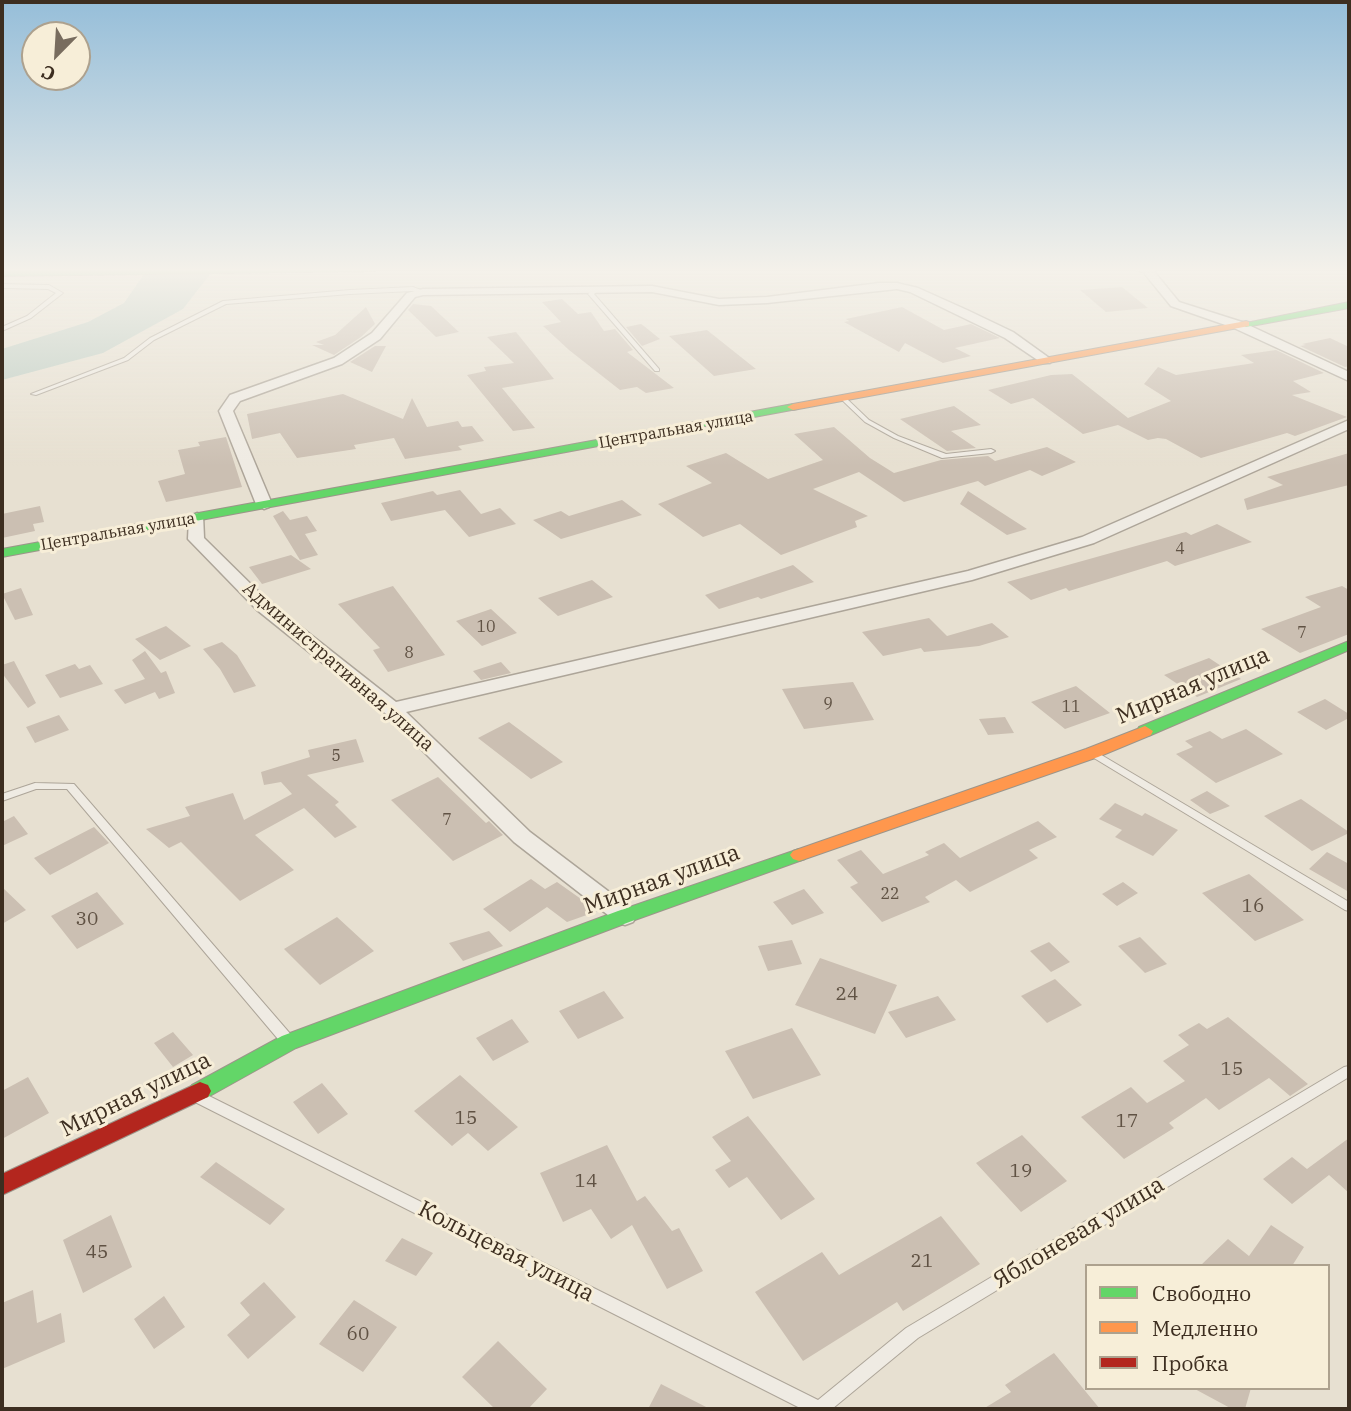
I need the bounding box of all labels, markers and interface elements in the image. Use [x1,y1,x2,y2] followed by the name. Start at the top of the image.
[21,21,91,91] north arrow
[38,60,59,87] text: С
[597,407,755,453] street label: Центральная улица
[39,509,197,555] street label: Центральная улица
[1175,539,1185,559] house number: 4
[238,578,438,756] street label: Административная улица
[476,617,496,637] house number: 10
[1297,623,1307,643] house number: 7
[1112,641,1274,731] street label: Мирная улица
[404,643,414,663] house number: 8
[823,694,833,714] house number: 9
[1061,697,1081,717] house number: 11
[331,746,341,766] house number: 5
[442,810,452,830] house number: 7
[580,839,744,921] street label: Мирная улица
[880,884,900,904] house number: 22
[1242,896,1264,918] house number: 16
[76,909,98,931] house number: 30
[836,984,858,1006] house number: 24
[56,1047,216,1143] street label: Мирная улица
[1221,1059,1243,1081] house number: 15
[455,1108,477,1130] house number: 15
[1116,1111,1138,1133] house number: 17
[1010,1161,1032,1183] house number: 19
[575,1171,597,1193] house number: 14
[989,1171,1169,1295] street label: Яблоневая улица
[413,1196,599,1308] street label: Кольцевая улица
[86,1242,108,1264] house number: 45
[911,1251,933,1273] house number: 21
[1085,1264,1330,1390] legend
[1152,1279,1251,1307] text: Свободно
[1152,1314,1258,1342] text: Медленно
[347,1324,369,1346] house number: 60
[1152,1349,1229,1377] text: Пробка

